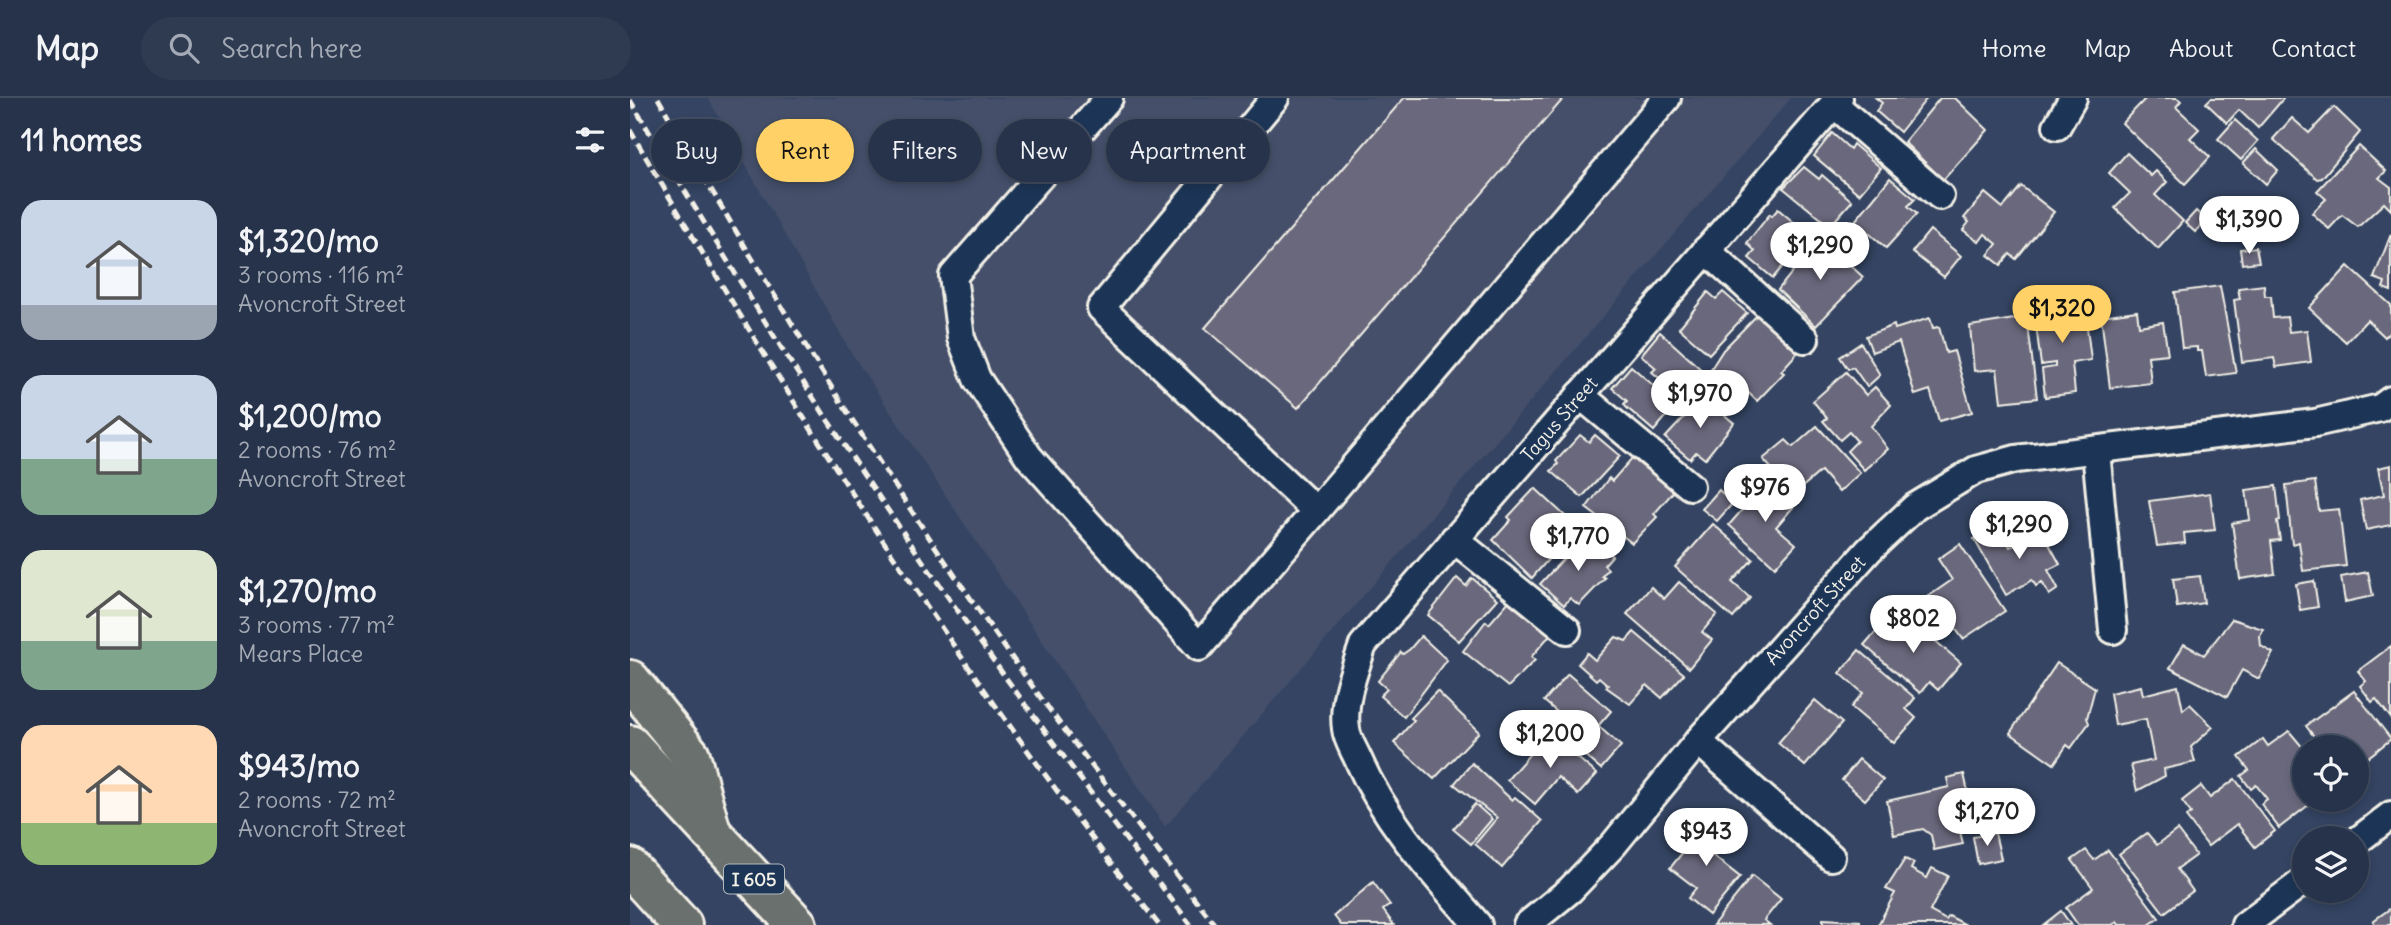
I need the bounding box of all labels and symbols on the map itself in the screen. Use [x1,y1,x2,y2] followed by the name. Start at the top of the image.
[2192,197,2306,256] pin: $1,390
[1763,222,1877,282] pin: $1,290
[2005,286,2119,345] pin: $1,320
[1643,370,1757,430] pin: $1,970
[1515,371,1603,467] street label: Tagus Street
[1724,464,1806,524] pin: $976
[1962,502,2076,561] pin: $1,290
[1521,514,1635,573] pin: $1,770
[1760,550,1870,670] street label: Avoncroft Street
[1872,596,1954,655] pin: $802
[1493,710,1607,770] pin: $1,200
[1930,788,2044,848] pin: $1,270
[1665,808,1747,868] pin: $943
[724,864,784,894] road number: I 605

